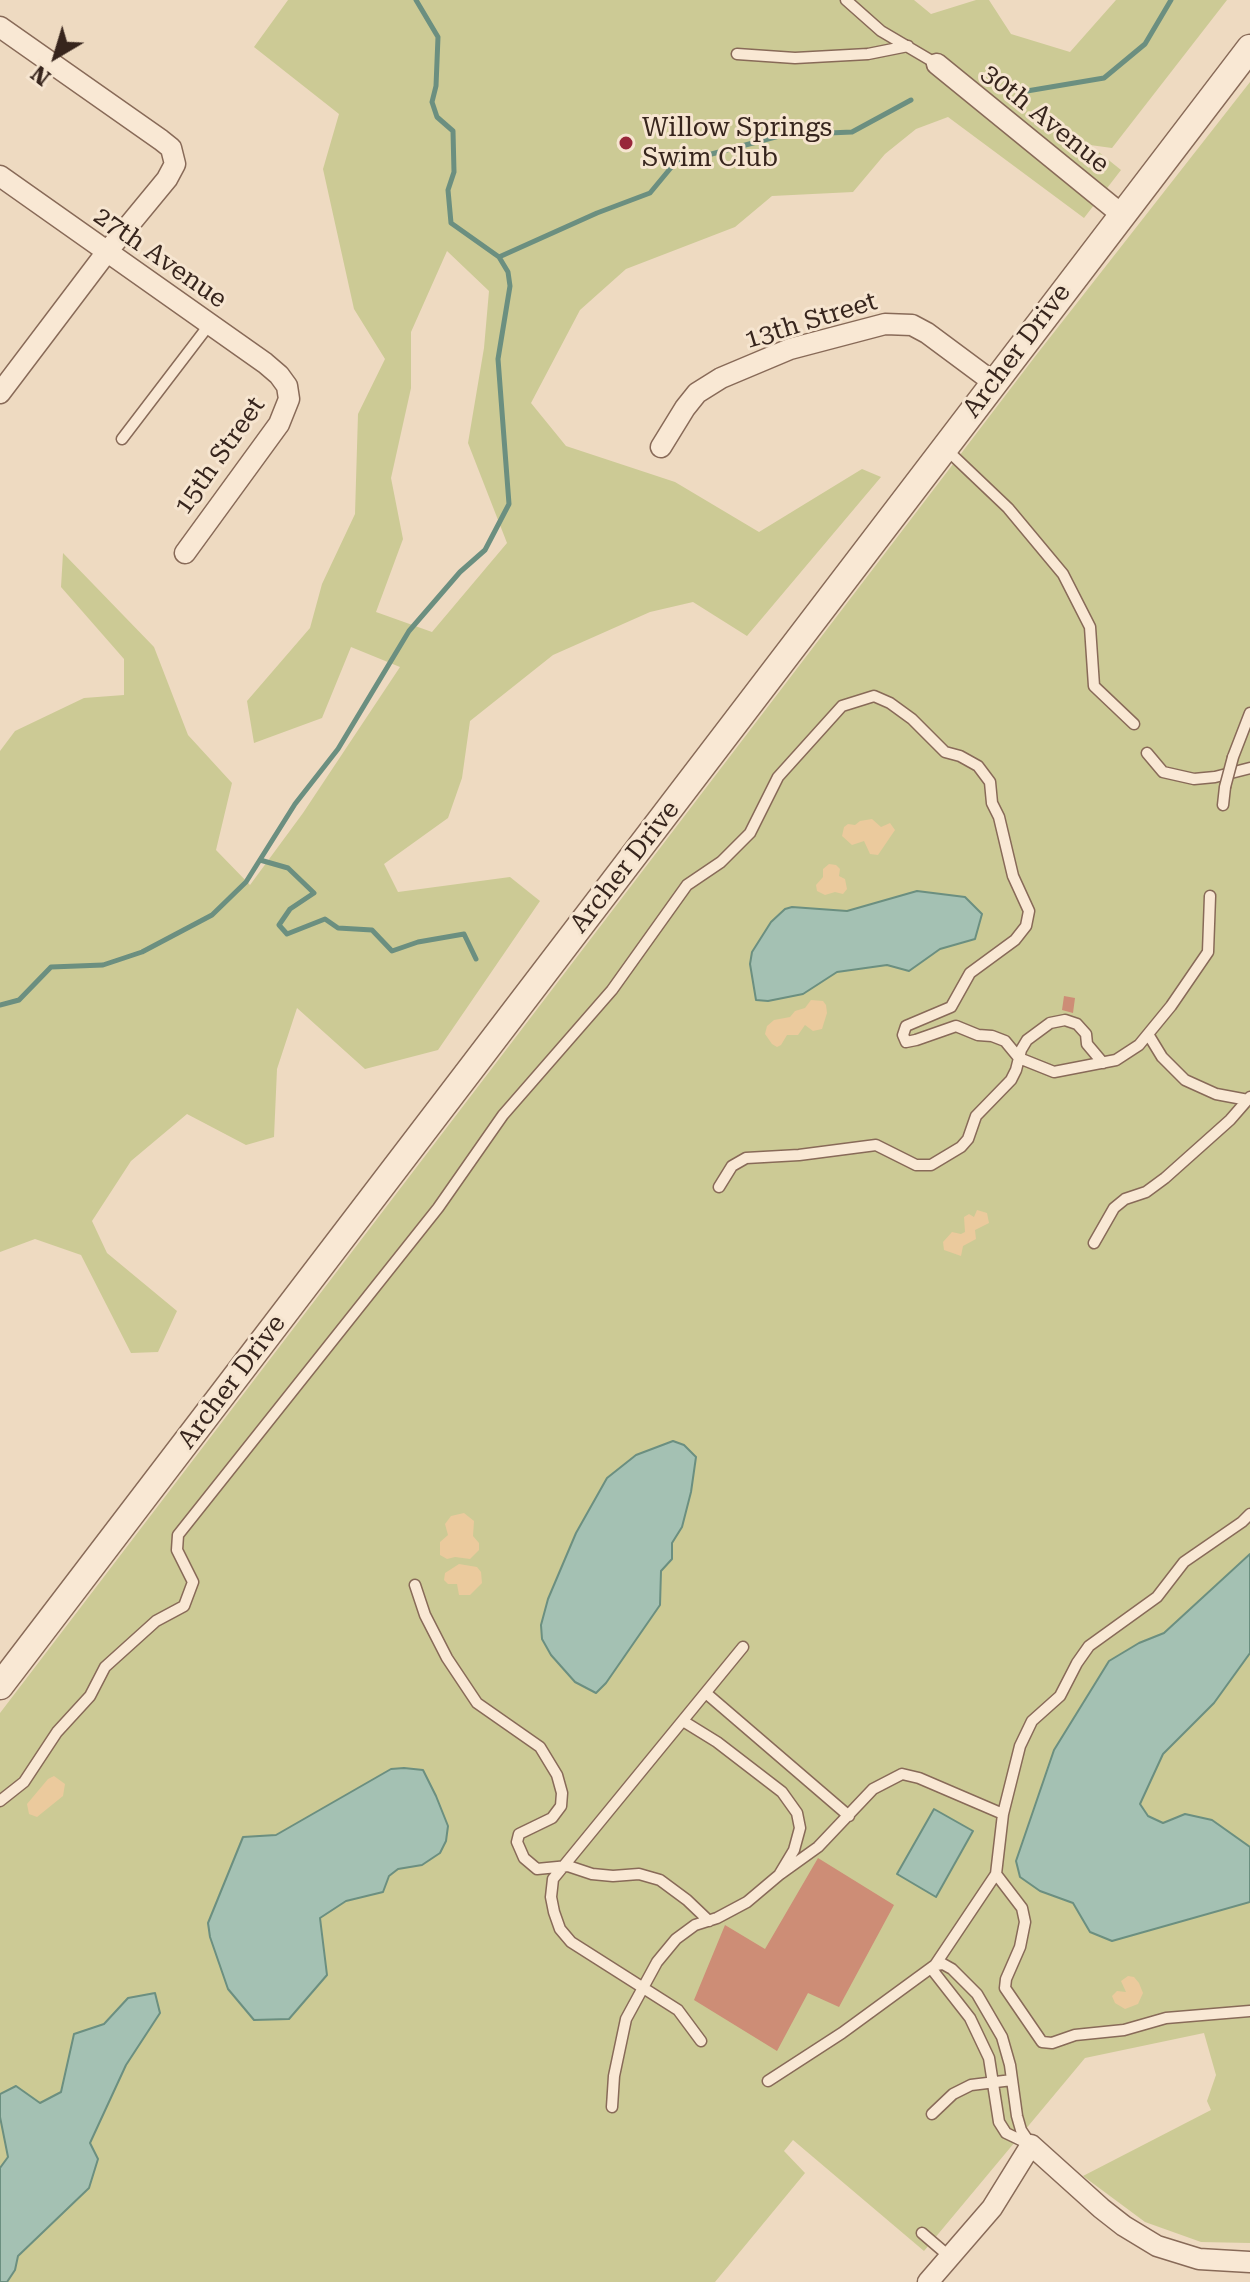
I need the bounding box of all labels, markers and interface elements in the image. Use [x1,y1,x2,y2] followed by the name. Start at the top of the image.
[16,16,96,96] north arrow
[975,58,1115,180] street label: 30th Avenue
[27,60,55,90] text: N
[642,112,832,174] place label: Willow Springs Swim Club
[617,134,635,152] marker: Willow Springs Swim Club
[87,201,233,315] street label: 27th Avenue
[957,278,1077,424] street label: Archer Drive
[741,286,881,356] street label: 13th Street
[168,391,272,521] street label: 15th Street
[564,795,686,939] street label: Archer Drive
[172,1309,292,1455] street label: Archer Drive

